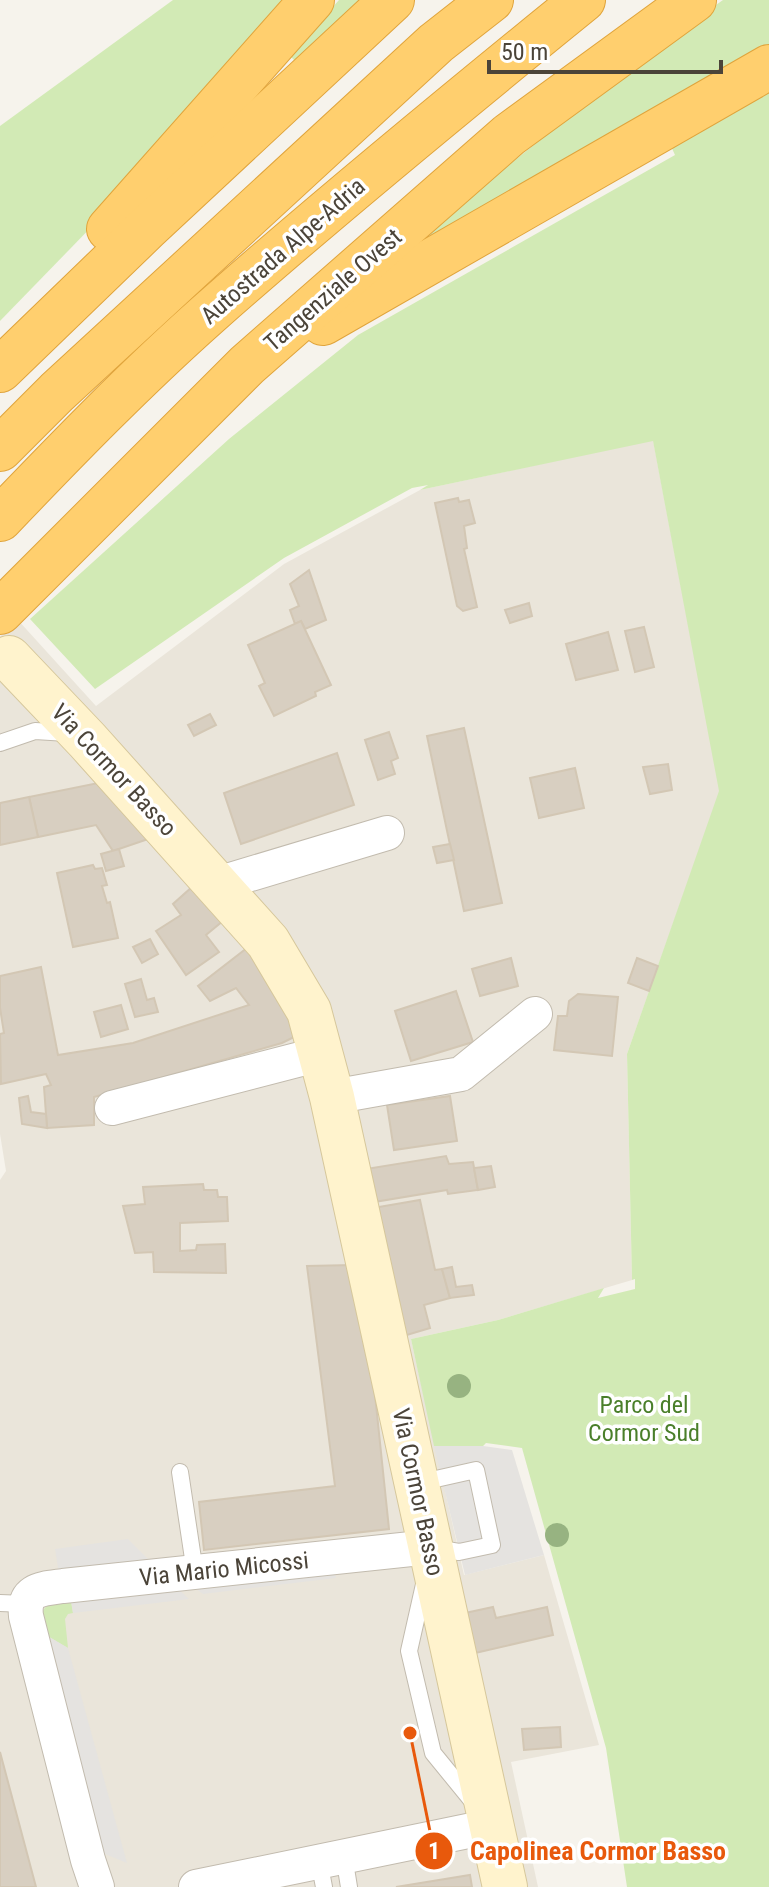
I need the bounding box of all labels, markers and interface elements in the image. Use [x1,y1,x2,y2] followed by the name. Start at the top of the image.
[489,24,721,74] scale bar
[501,38,548,66] text: 50 m
[195,172,371,330] street label: Autostrada Alpe-Adria
[259,223,407,357] street label: Tangenziale Ovest
[46,698,182,842] street label: Via Cormor Basso
[588,1391,700,1447] park label: Parco del Cormor Sud
[387,1406,449,1578] street label: Via Cormor Basso
[138,1546,310,1592] street label: Via Mario Micossi
[414,1826,742,1876] callout: Capolinea Cormor Basso
[470,1836,726,1866] text: Capolinea Cormor Basso
[428,1837,440,1865] text: 1

